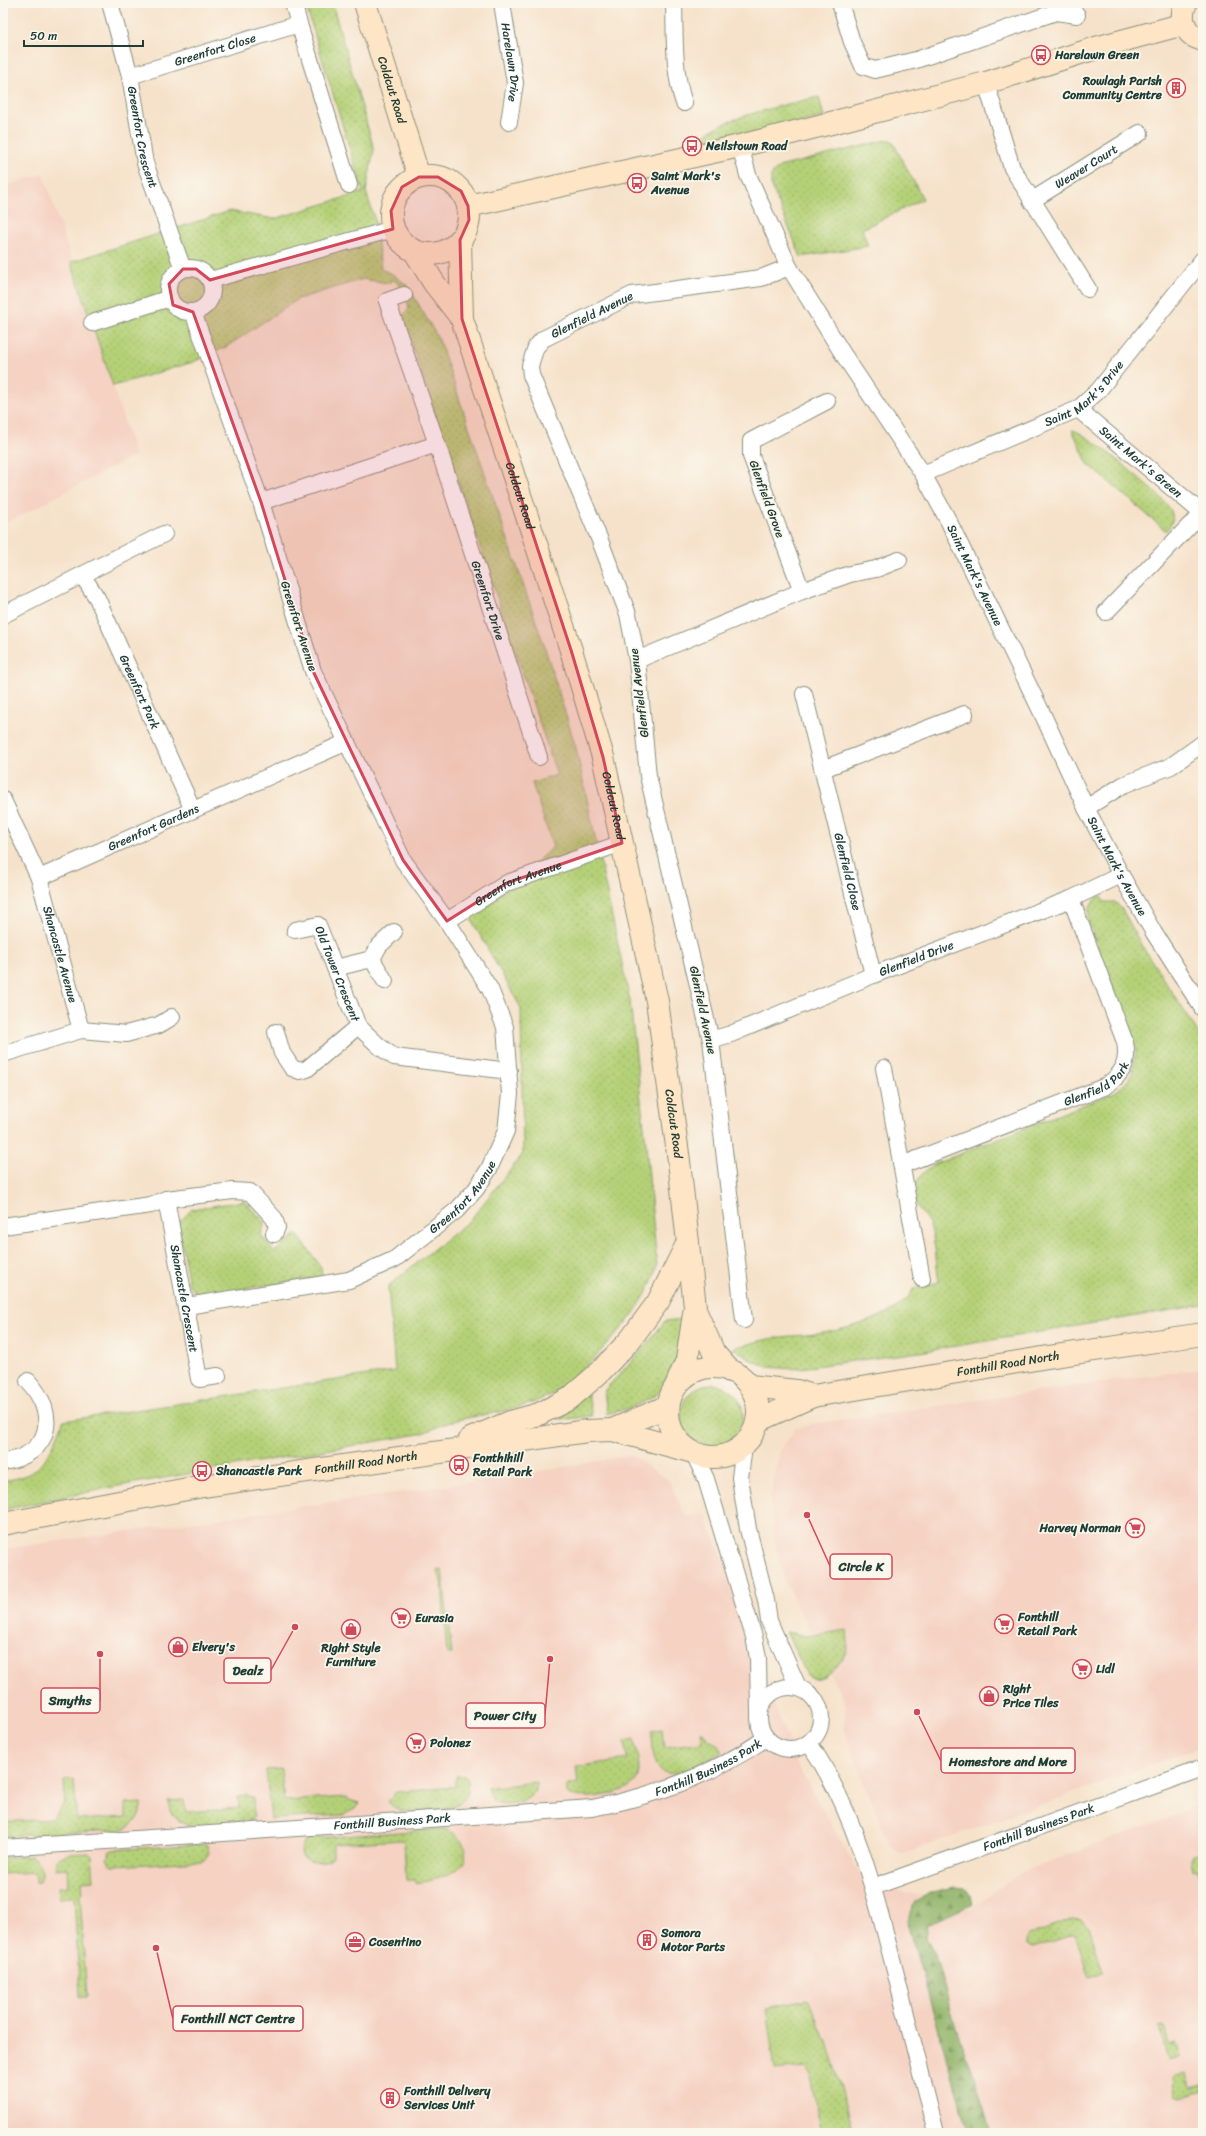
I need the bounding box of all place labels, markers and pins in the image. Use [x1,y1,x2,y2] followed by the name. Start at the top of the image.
[1030,44,1052,66] bus stop icon: Harelawn Green
[1054,44,1140,66] place label: Harelawn Green
[1062,70,1163,106] place label: Rowlagh Parish Community Centre
[1165,77,1187,99] building icon: Rowlagh Parish Community Centre
[681,135,703,157] bus stop icon: Neilstown Road
[705,135,789,157] place label: Neilstown Road
[650,165,721,201] place label: Saint Mark's Avenue
[626,172,648,194] bus stop icon: Saint Mark's Avenue
[472,1447,533,1483] place label: Fonthihill Retail Park
[448,1454,470,1476] bus stop icon: Fonthihill Retail Park
[191,1460,213,1482] bus stop icon: Shancastle Park
[215,1460,303,1482] place label: Shancastle Park
[1039,1517,1121,1539] place label: Harvey Norman
[1124,1517,1146,1539] supermarket icon: Harvey Norman
[830,1554,892,1579] callout: Circle K
[1017,1606,1078,1642] place label: Fonthill Retail Park
[390,1607,412,1629] supermarket icon: Eurasia
[415,1607,454,1629] place label: Eurasia
[993,1613,1015,1635] supermarket icon: Fonthill Retail Park
[340,1618,362,1640] shop icon: Right Style Furniture
[167,1636,189,1658] shop icon: Elvery's
[192,1636,235,1658] place label: Elvery's
[320,1637,382,1673] place label: Right Style Furniture
[224,1658,271,1683] callout: Dealz
[1071,1658,1093,1680] supermarket icon: Lidl
[1096,1658,1115,1680] place label: Lidl
[1002,1678,1059,1714] place label: Right Price Tiles
[978,1685,1000,1707] shop icon: Right Price Tiles
[41,1688,100,1713] callout: Smyths
[466,1703,545,1728] callout: Power City
[405,1732,427,1754] supermarket icon: Polonez
[430,1732,471,1754] place label: Polonez
[941,1748,1075,1773] callout: Homestore and More
[660,1922,726,1958] place label: Somora Motor Parts
[636,1929,658,1951] building icon: Somora Motor Parts
[344,1931,366,1953] office icon: Cosentino
[368,1931,422,1953] place label: Cosentino
[173,2006,303,2031] callout: Fonthill NCT Centre
[403,2080,491,2116] place label: Fonthill Delivery Services Unit
[379,2087,401,2109] building icon: Fonthill Delivery Services Unit

